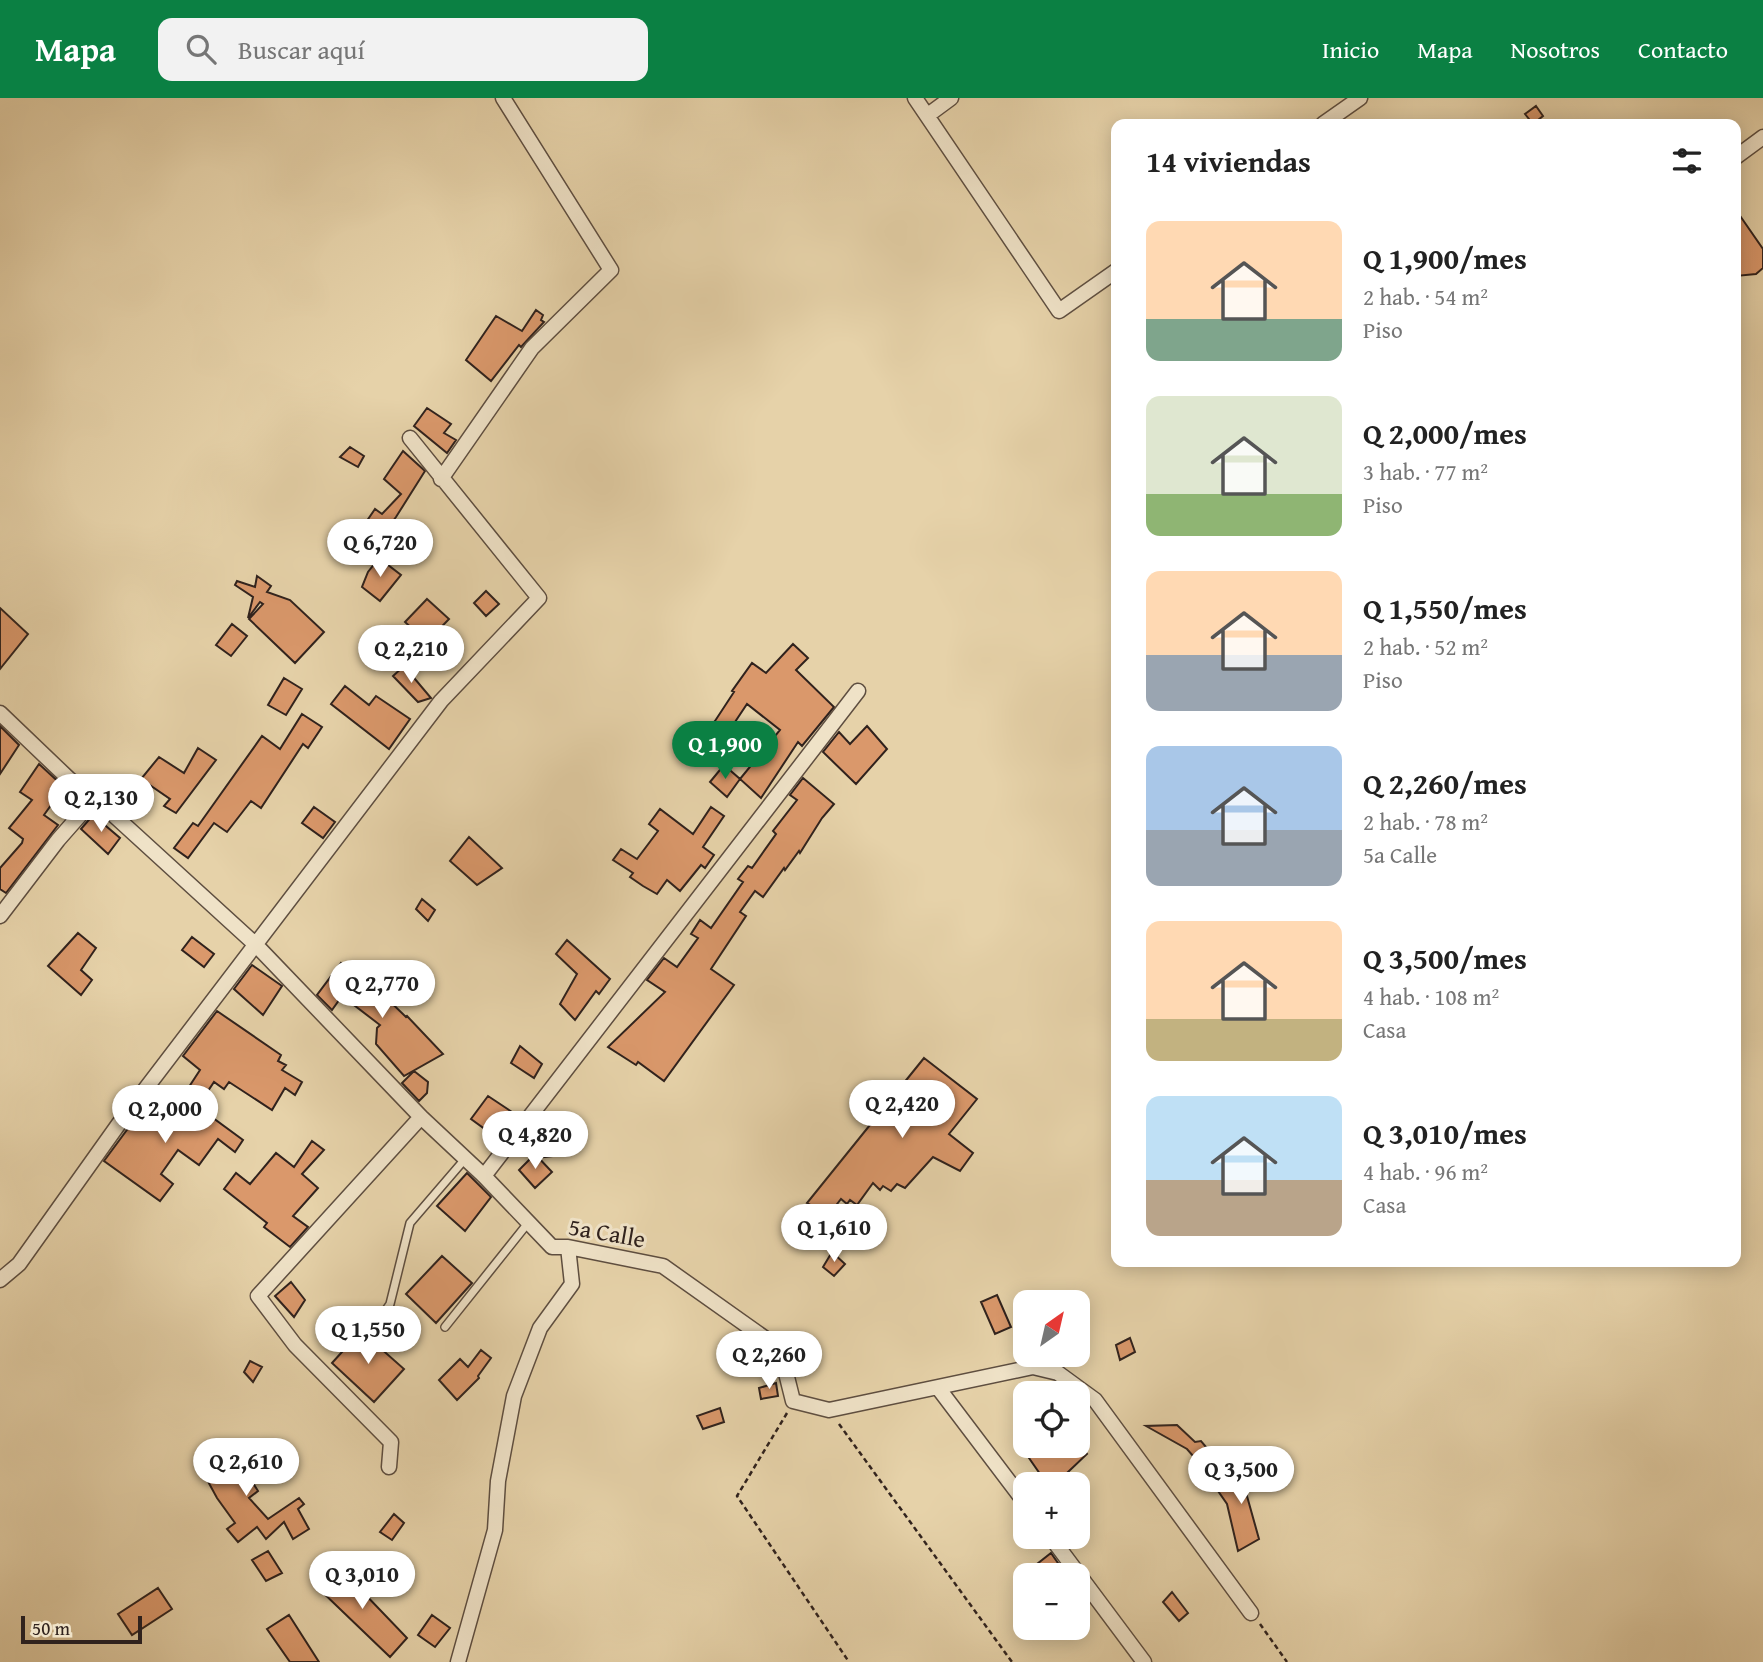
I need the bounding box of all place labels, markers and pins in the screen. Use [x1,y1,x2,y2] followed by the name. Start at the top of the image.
[315,519,445,579] pin: Q 6,720
[346,626,476,685] pin: Q 2,210
[660,722,790,781] pin: Q 1,900
[36,774,166,834] pin: Q 2,130
[317,960,447,1020] pin: Q 2,770
[837,1080,967,1140] pin: Q 2,420
[100,1086,230,1145] pin: Q 2,000
[470,1112,600,1171] pin: Q 4,820
[769,1204,899,1264] pin: Q 1,610
[303,1306,433,1366] pin: Q 1,550
[704,1332,834,1391] pin: Q 2,260
[181,1438,311,1498] pin: Q 2,610
[1176,1446,1306,1506] pin: Q 3,500
[297,1552,427,1611] pin: Q 3,010

